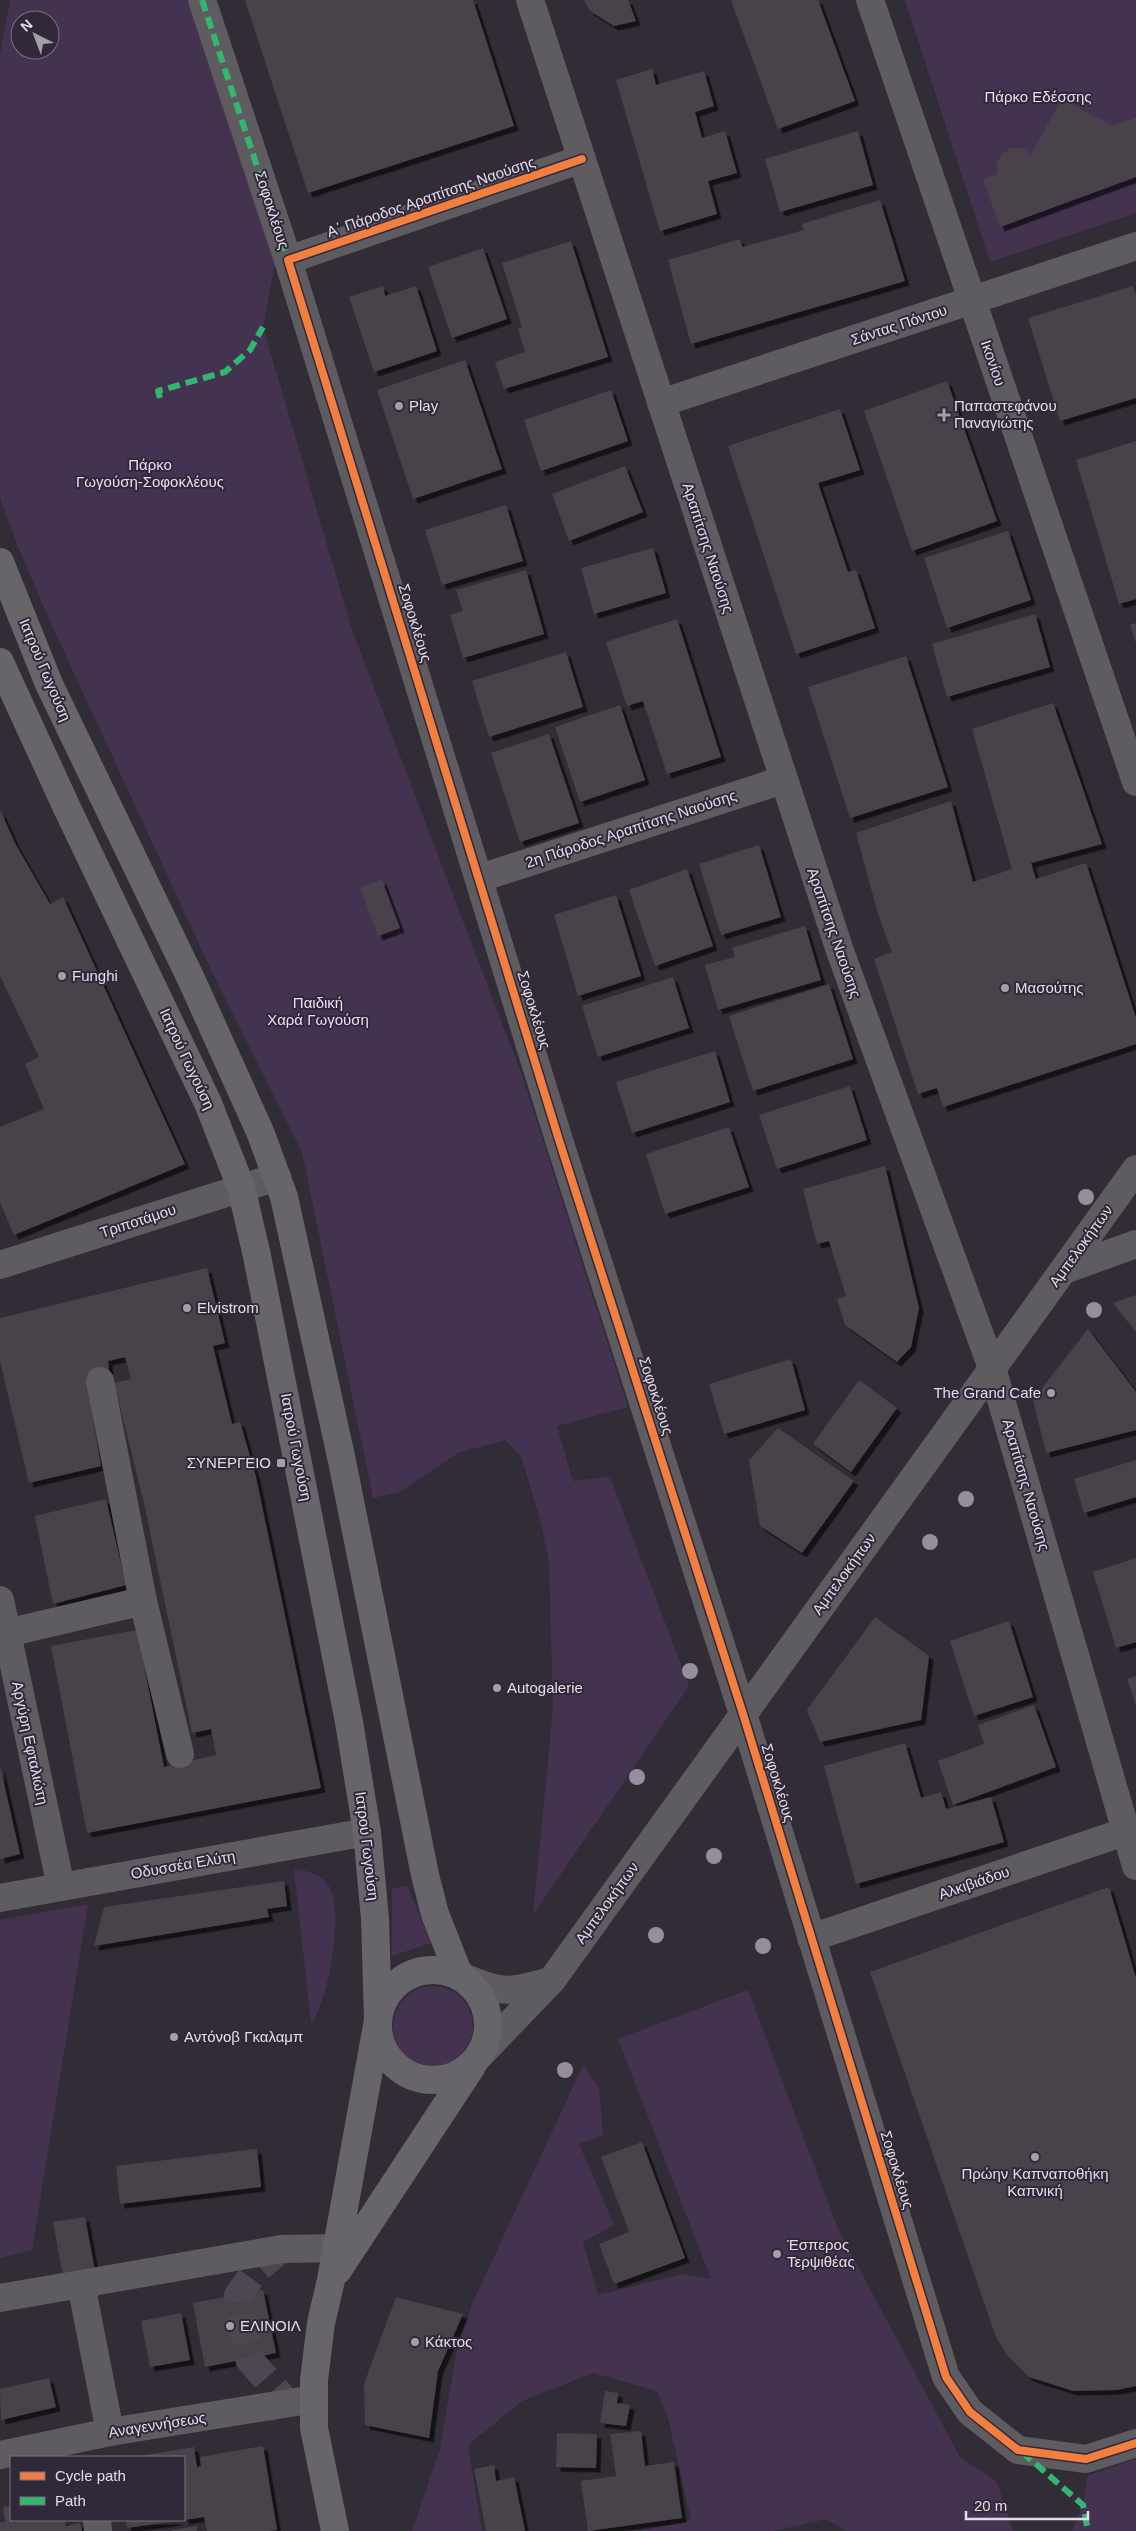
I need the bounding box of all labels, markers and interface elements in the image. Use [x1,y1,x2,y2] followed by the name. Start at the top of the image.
[10,10,60,60] north arrow
[17,16,35,35] text: N
[985,88,1092,105] park label: Πάρκο Εδέσσης
[324,153,537,240] street label: Α΄ Πάροδος Αραπίτσης Ναούσης
[252,169,293,251] street label: Σοφοκλέους
[849,301,949,348] street label: Σάντας Πόντου
[978,338,1009,388] street label: Ικονίου
[409,397,439,414] place label: Play
[954,397,1057,431] place label: Παπαστεφάνου Παναγιώτης
[393,400,405,412] marker: Play
[938,409,950,421] marker: Παπαστεφάνου Παναγιώτης
[76,456,224,490] park label: Πάρκο Γωγούση-Σοφοκλέους
[679,480,738,615] street label: Αραπίτσης Ναούσης
[395,582,435,664] street label: Σοφοκλέους
[16,616,75,724] street label: Ιατρού Γωγούση
[523,786,739,871] street label: 2η Πάροδος Αραπίτσης Ναούσης
[804,866,865,1000] street label: Αραπίτσης Ναούσης
[72,967,118,984] place label: Funghi
[514,969,554,1051] street label: Σοφοκλέους
[56,970,68,982] marker: Funghi
[1015,979,1083,996] place label: Μασούτης
[999,982,1011,994] marker: Μασούτης
[267,994,369,1028] park label: Παιδική Χαρά Γωγούση
[157,1006,218,1112] street label: Ιατρού Γωγούση
[98,1200,178,1241] street label: Τριποτάμου
[1045,1202,1116,1290] street label: Αμπελοκήπων
[197,1299,259,1316] place label: Elvistrom
[181,1302,193,1314] marker: Elvistrom
[636,1355,677,1437] street label: Σοφοκλέους
[933,1384,1041,1401] place label: The Grand Cafe
[1045,1387,1057,1399] marker: The Grand Cafe
[278,1391,315,1502] street label: Ιατρού Γωγούση
[999,1417,1053,1553] street label: Αραπίτσης Ναούσης
[187,1454,271,1471] place label: ΣΥΝΕΡΓΕΙΟ
[275,1457,287,1469] marker: ΣΥΝΕΡΓΕΙΟ
[808,1530,879,1618] street label: Αμπελοκήπων
[507,1679,583,1696] place label: Autogalerie
[9,1680,52,1806] street label: Αργύρη Εφταλιώτη
[491,1682,503,1694] marker: Autogalerie
[758,1742,798,1824] street label: Σοφοκλέους
[352,1790,383,1901] street label: Ιατρού Γωγούση
[129,1847,237,1882] street label: Οδυσσέα Ελύτη
[571,1859,642,1947] street label: Αμπελοκήπων
[936,1862,1012,1903] street label: Αλκιβιάδου
[184,2028,303,2045] place label: Αντόνοβ Γκαλαμπ
[168,2031,180,2043] marker: Αντόνοβ Γκαλαμπ
[877,2129,917,2211] street label: Σοφοκλέους
[1029,2151,1041,2163] marker: Πρώην Καπναποθήκη Καπνική
[961,2165,1109,2199] place label: Πρώην Καπναποθήκη Καπνική
[786,2236,855,2270] place label: Έσπερος Τερψιθέας
[771,2248,783,2260] marker: Έσπερος Τερψιθέας
[240,2317,301,2334] place label: ΕΛΙΝΟΙΛ
[224,2320,236,2332] marker: ΕΛΙΝΟΙΛ
[425,2333,472,2350] place label: Κάκτος
[409,2336,421,2348] marker: Κάκτος
[107,2408,207,2441] street label: Αναγεννήσεως
[10,2456,185,2521] legend
[55,2467,126,2484] text: Cycle path
[966,2488,1088,2520] scale bar
[55,2492,86,2509] text: Path
[974,2497,1007,2514] text: 20 m

